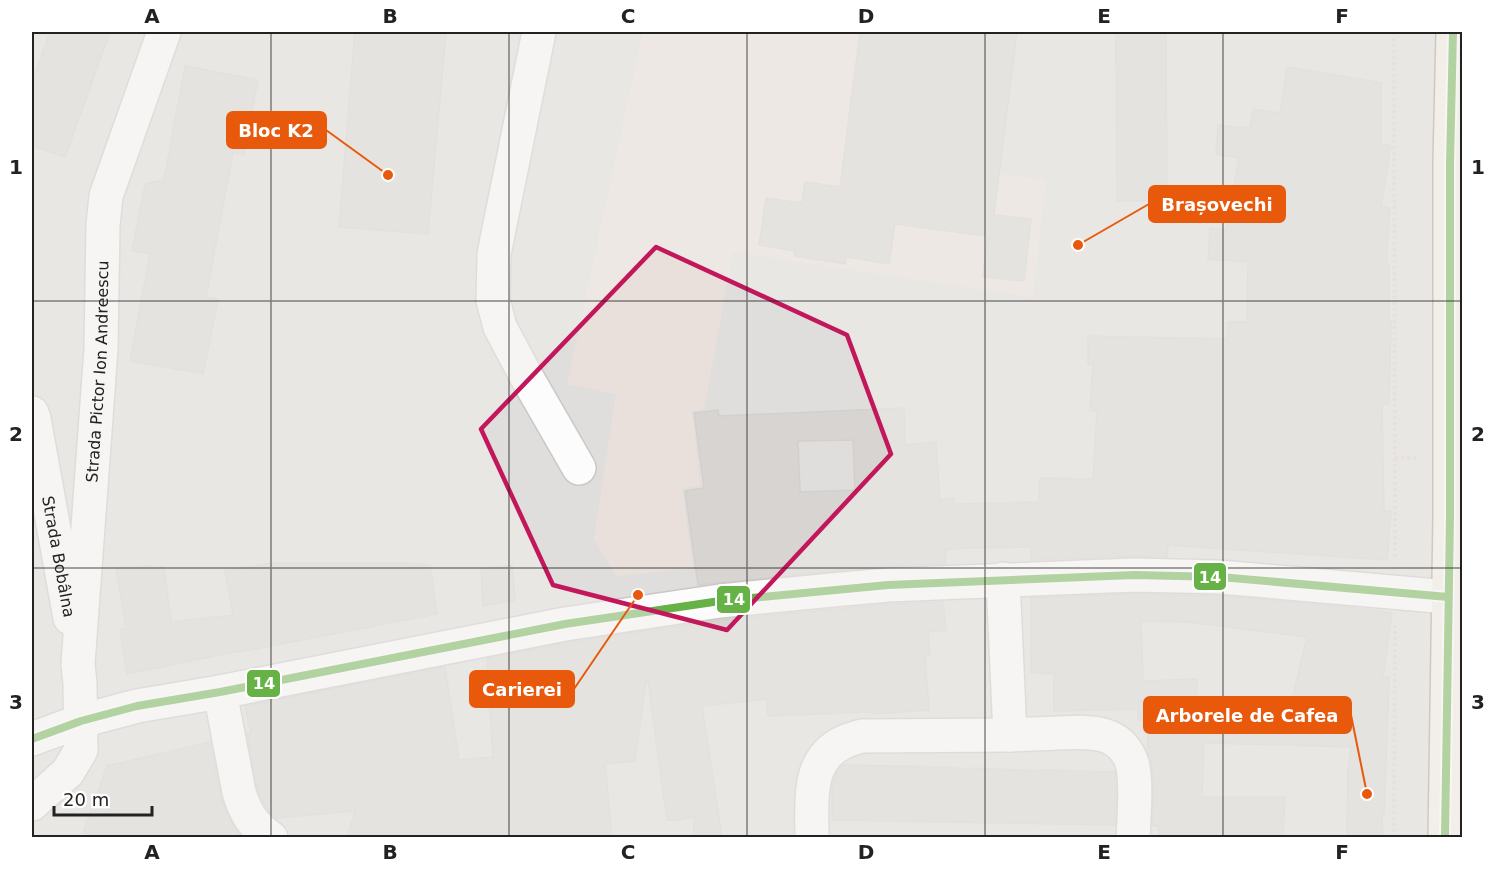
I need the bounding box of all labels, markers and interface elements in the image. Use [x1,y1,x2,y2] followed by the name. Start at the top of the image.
[144,4,160,28] text: A
[382,4,398,28] text: B
[621,4,635,28] text: C
[858,4,874,28] text: D
[1097,4,1111,28] text: E
[1335,4,1349,28] text: F
[227,112,326,148] callout: Bloc K2
[238,120,314,141] text: Bloc K2
[9,155,23,179] text: 1
[1471,155,1485,179] text: 1
[1149,186,1285,222] callout: Brașovechi
[1161,194,1273,215] text: Brașovechi
[82,260,112,483] street label: Strada Pictor Ion Andreescu
[9,422,23,446] text: 2
[1471,422,1485,446] text: 2
[38,494,79,619] street label: Strada Bobâlna
[1193,562,1227,591] line badge: 14
[1199,568,1221,587] text: 14
[716,585,751,614] line badge: 14
[723,590,745,609] text: 14
[246,669,281,698] line badge: 14
[470,671,574,707] callout: Carierei
[253,674,275,693] text: 14
[482,679,562,700] text: Carierei
[9,690,23,714] text: 3
[1471,690,1485,714] text: 3
[1144,697,1351,733] callout: Arborele de Cafea
[1156,705,1338,726] text: Arborele de Cafea
[54,779,152,817] scale bar
[63,789,109,810] text: 20 m
[144,840,160,864] text: A
[382,840,398,864] text: B
[621,840,635,864] text: C
[858,840,874,864] text: D
[1097,840,1111,864] text: E
[1335,840,1349,864] text: F

